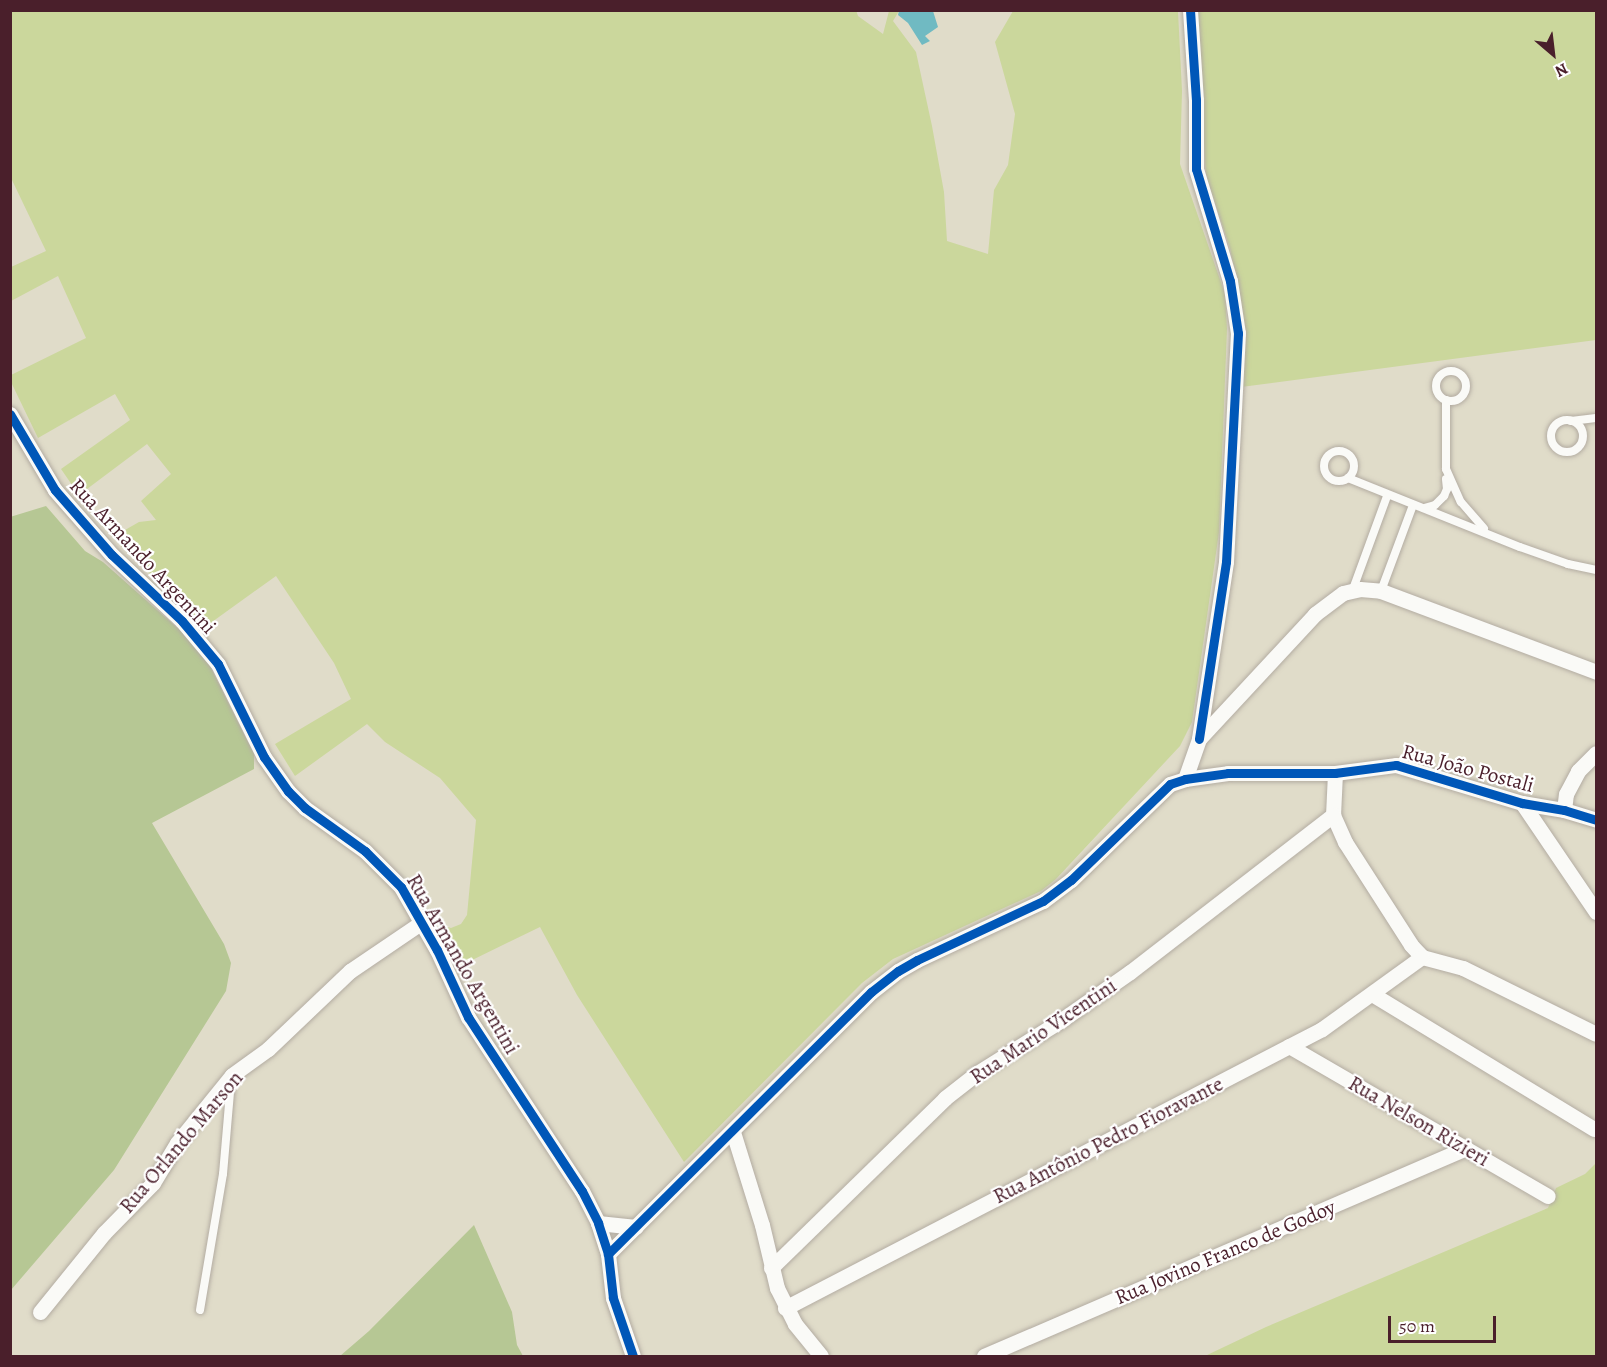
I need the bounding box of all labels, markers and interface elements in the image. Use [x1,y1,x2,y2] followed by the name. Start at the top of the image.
[1523,24,1583,84] north arrow
[1551,57,1572,82] text: N
[64,473,222,639] street label: Rua Armando Argentini
[1399,738,1537,798] street label: Rua João Postali
[401,870,525,1058] street label: Rua Armando Argentini
[965,973,1121,1089] street label: Rua Mario Vicentini
[114,1066,248,1218] street label: Rua Orlando Marson
[1344,1070,1494,1172] street label: Rua Nelson Rizieri
[989,1071,1227,1209] street label: Rua Antônio Pedro Fioravante
[1111,1194,1339,1310] street label: Rua Jovino Franco de Godoy
[1391,1304,1499,1342] scale bar
[1399,1314,1435,1338] text: 50 m

